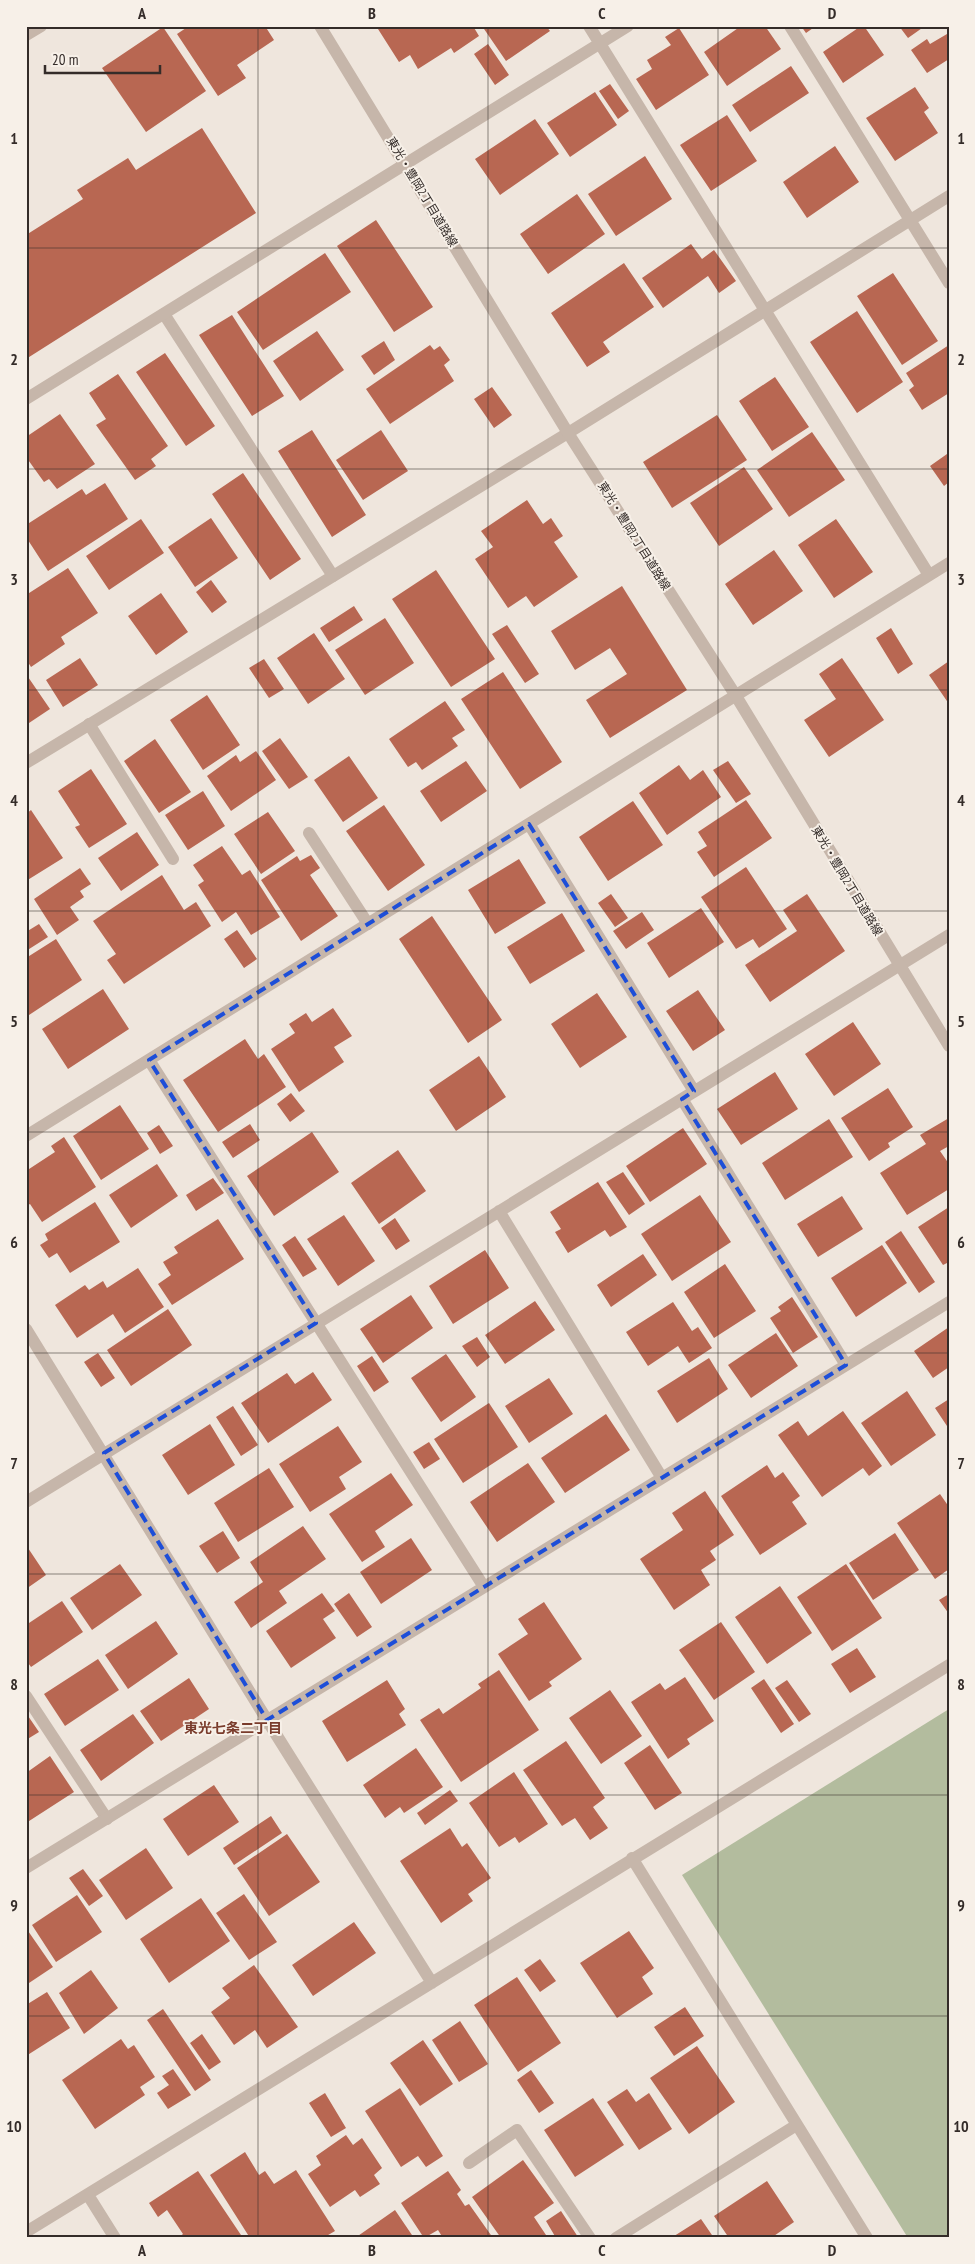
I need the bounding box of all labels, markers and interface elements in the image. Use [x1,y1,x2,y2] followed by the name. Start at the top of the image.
[137,3,147,23] text: A
[368,3,376,23] text: B
[598,3,606,23] text: C
[828,3,837,23] text: D
[45,42,160,74] scale bar
[52,50,78,69] text: 20 m
[10,128,18,148] text: 1
[957,128,965,148] text: 1
[384,134,461,249] street label: 東光・豊岡2丁目道路線
[10,349,18,369] text: 2
[957,349,965,369] text: 2
[595,479,674,593] street label: 東光・豊岡2丁目道路線
[10,569,18,589] text: 3
[957,569,965,589] text: 3
[10,790,18,810] text: 4
[957,790,965,810] text: 4
[809,823,886,938] street label: 東光・豊岡2丁目道路線
[10,1011,18,1031] text: 5
[957,1011,965,1031] text: 5
[10,1232,18,1252] text: 6
[957,1232,965,1252] text: 6
[10,1453,18,1473] text: 7
[957,1453,965,1473] text: 7
[10,1674,18,1694] text: 8
[957,1674,965,1694] text: 8
[184,1719,282,1737] district label: 東光七条二丁目
[10,1895,18,1915] text: 9
[957,1895,965,1915] text: 9
[6,2116,22,2136] text: 10
[953,2116,969,2136] text: 10
[137,2240,147,2260] text: A
[368,2240,376,2260] text: B
[598,2240,606,2260] text: C
[828,2240,837,2260] text: D

